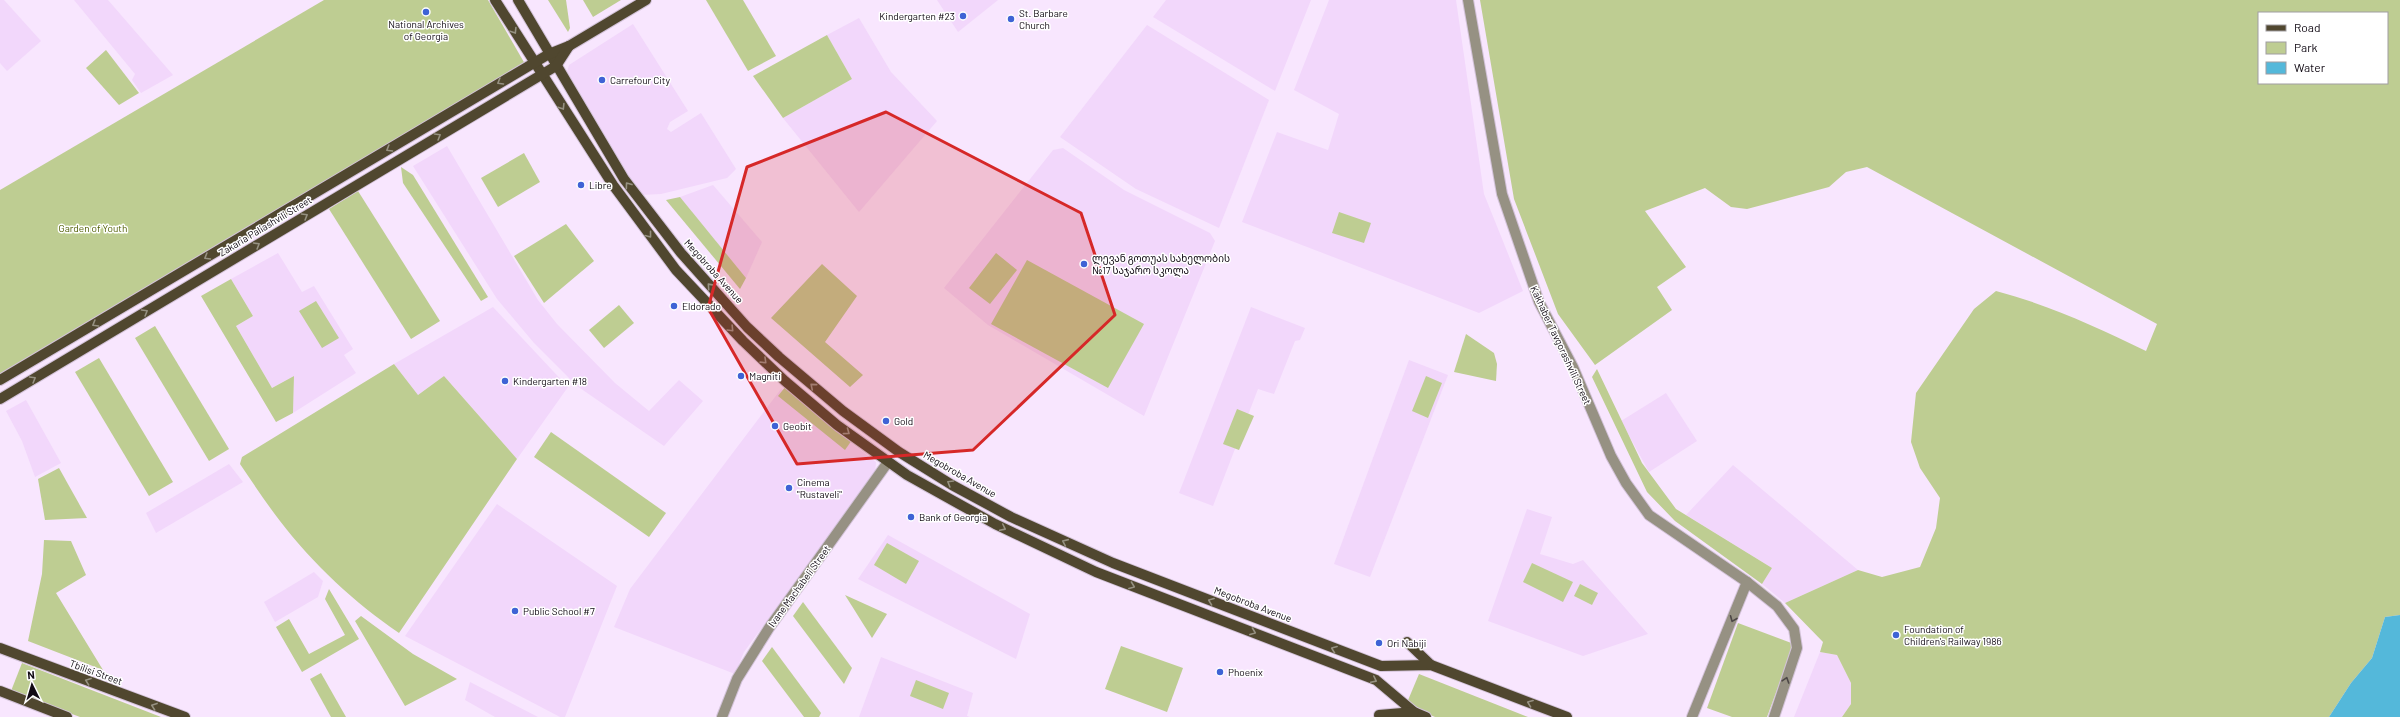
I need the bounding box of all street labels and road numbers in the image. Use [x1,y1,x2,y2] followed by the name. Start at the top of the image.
[216,193,314,259] street label: Zakaria Paliashvili Street
[682,236,746,306] street label: Megobroba Avenue
[1528,284,1594,406] street label: Kakhaber Tavgorashvili Street
[921,448,999,500] street label: Megobroba Avenue
[765,543,833,629] street label: Ivane Machabeli Street
[1213,584,1293,624] street label: Megobroba Avenue
[68,657,124,687] street label: Tbilisi Street

